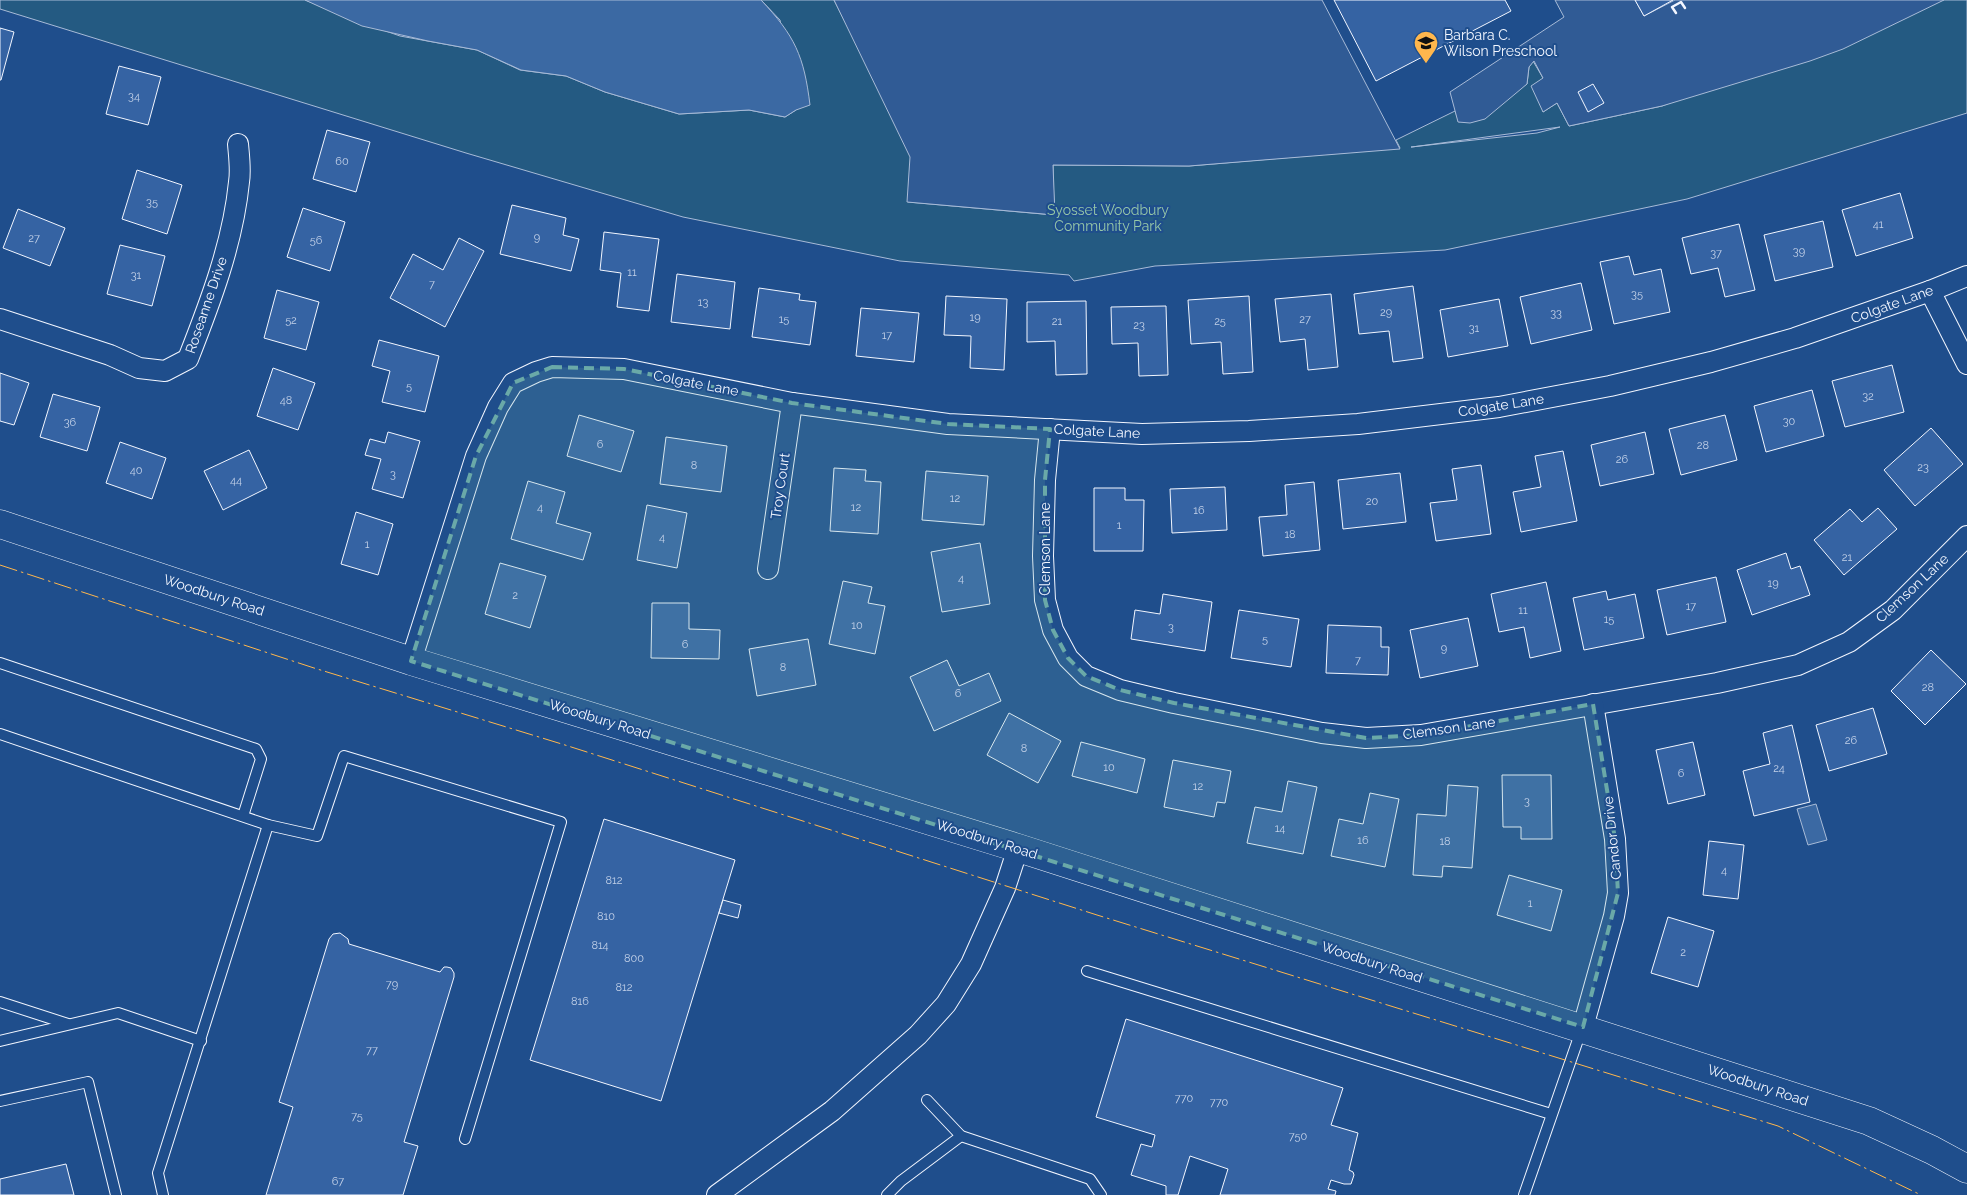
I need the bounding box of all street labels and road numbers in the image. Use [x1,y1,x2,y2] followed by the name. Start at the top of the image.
[182,254,230,356] street label: Roseanne Drive
[1849,282,1935,326] street label: Colgate Lane
[652,367,740,399] street label: Colgate Lane
[1457,390,1545,420] street label: Colgate Lane
[1053,421,1141,441] street label: Colgate Lane
[767,452,793,520] street label: Troy Court
[1037,502,1053,596] street label: Clemson Lane
[1872,550,1952,626] street label: Clemson Lane
[161,571,267,619] street label: Woodbury Road
[547,696,653,742] street label: Woodbury Road
[1402,714,1496,742] street label: Clemson Lane
[1600,795,1624,881] street label: Candor Drive
[934,816,1040,862] street label: Woodbury Road
[1319,938,1425,986] street label: Woodbury Road
[1705,1061,1811,1109] street label: Woodbury Road

